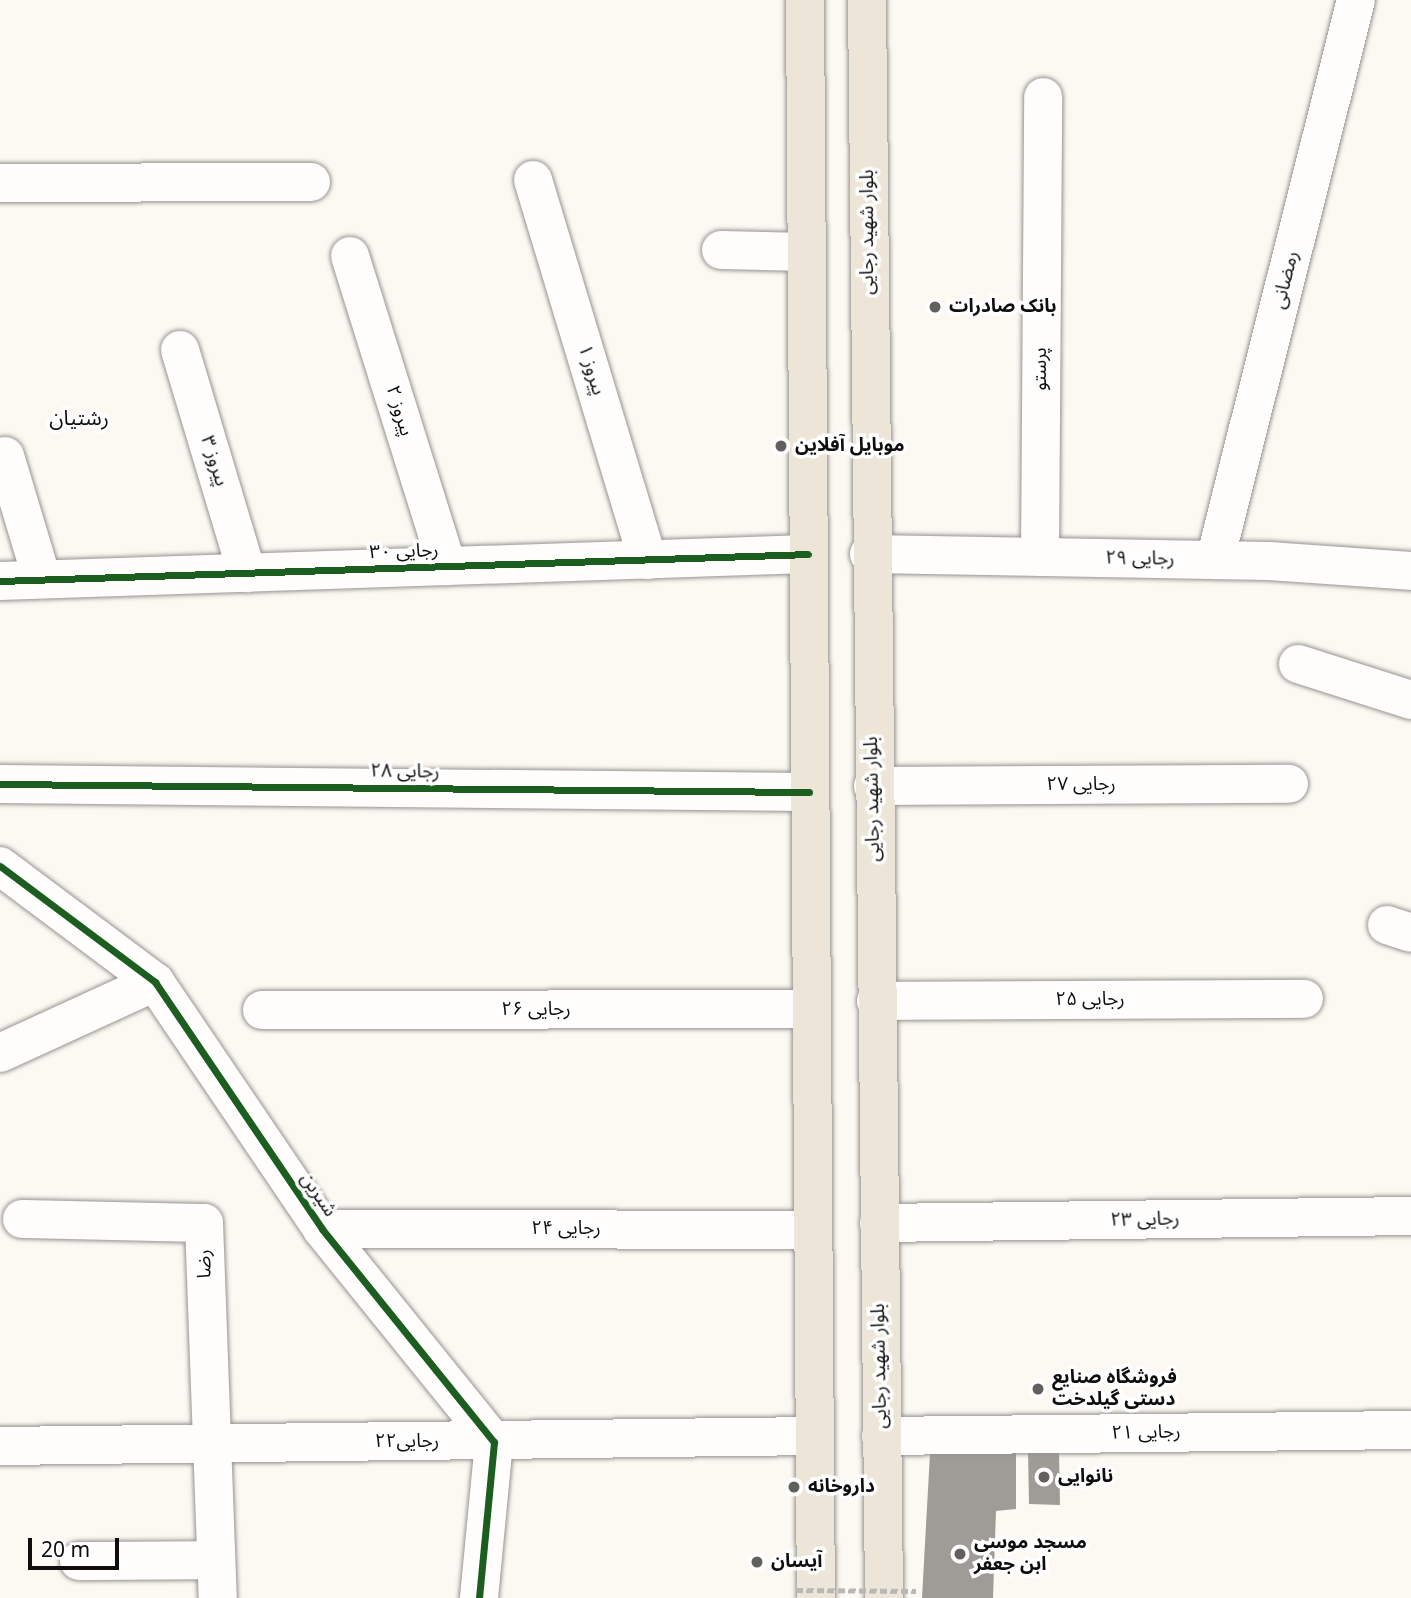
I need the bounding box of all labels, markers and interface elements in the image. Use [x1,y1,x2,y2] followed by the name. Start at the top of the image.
[857,169,879,295] street label: بلوار شهید رجایی
[1268,249,1304,311] street label: رمضانی
[949,296,1056,318] place label: بانک صادرات
[927,299,943,315] marker: بانک صادرات
[573,342,609,398] street label: پیروز ۱
[1030,347,1052,391] street label: پرستو
[381,383,417,439] street label: پیروز ۲
[49,405,109,431] district label: رشتیان
[196,433,232,489] street label: پیروز ۳
[795,435,905,457] place label: موبایل آفلاین
[773,438,789,454] marker: موبایل آفلاین
[369,539,439,565] street label: رجایی ۳۰
[1105,547,1175,571] street label: رجایی ۲۹
[861,736,885,862] street label: بلوار شهید رجایی
[370,760,440,784] street label: رجایی ۲۸
[1046,774,1116,796] street label: رجایی ۲۷
[1055,989,1125,1011] street label: رجایی ۲۵
[501,999,571,1021] street label: رجایی ۲۶
[295,1169,341,1221] street label: شیرین
[1110,1208,1180,1232] street label: رجایی ۲۳
[531,1218,601,1240] street label: رجایی ۲۴
[193,1249,217,1279] street label: رضا
[868,1303,892,1429] street label: بلوار شهید رجایی
[1052,1367,1177,1411] place label: فروشگاه صنایع دستی گیلدخت
[1030,1381,1046,1397] marker: فروشگاه صنایع دستی گیلدخت
[1111,1421,1181,1445] street label: رجایی ۲۱
[375,1431,439,1453] street label: ۲۲رجایی
[1058,1466,1113,1488] place label: نانوایی
[1036,1469,1052,1485] marker: نانوایی
[808,1476,875,1498] place label: داروخانه
[786,1479,802,1495] marker: داروخانه
[32,1524,122,1568] scale bar
[41,1528,90,1572] text: 20 m
[974,1532,1087,1576] place label: مسجد موسی ابن جعفر
[952,1546,968,1562] marker: مسجد موسی ابن جعفر
[771,1551,822,1573] place label: آیسان
[749,1554,765,1570] marker: آیسان

